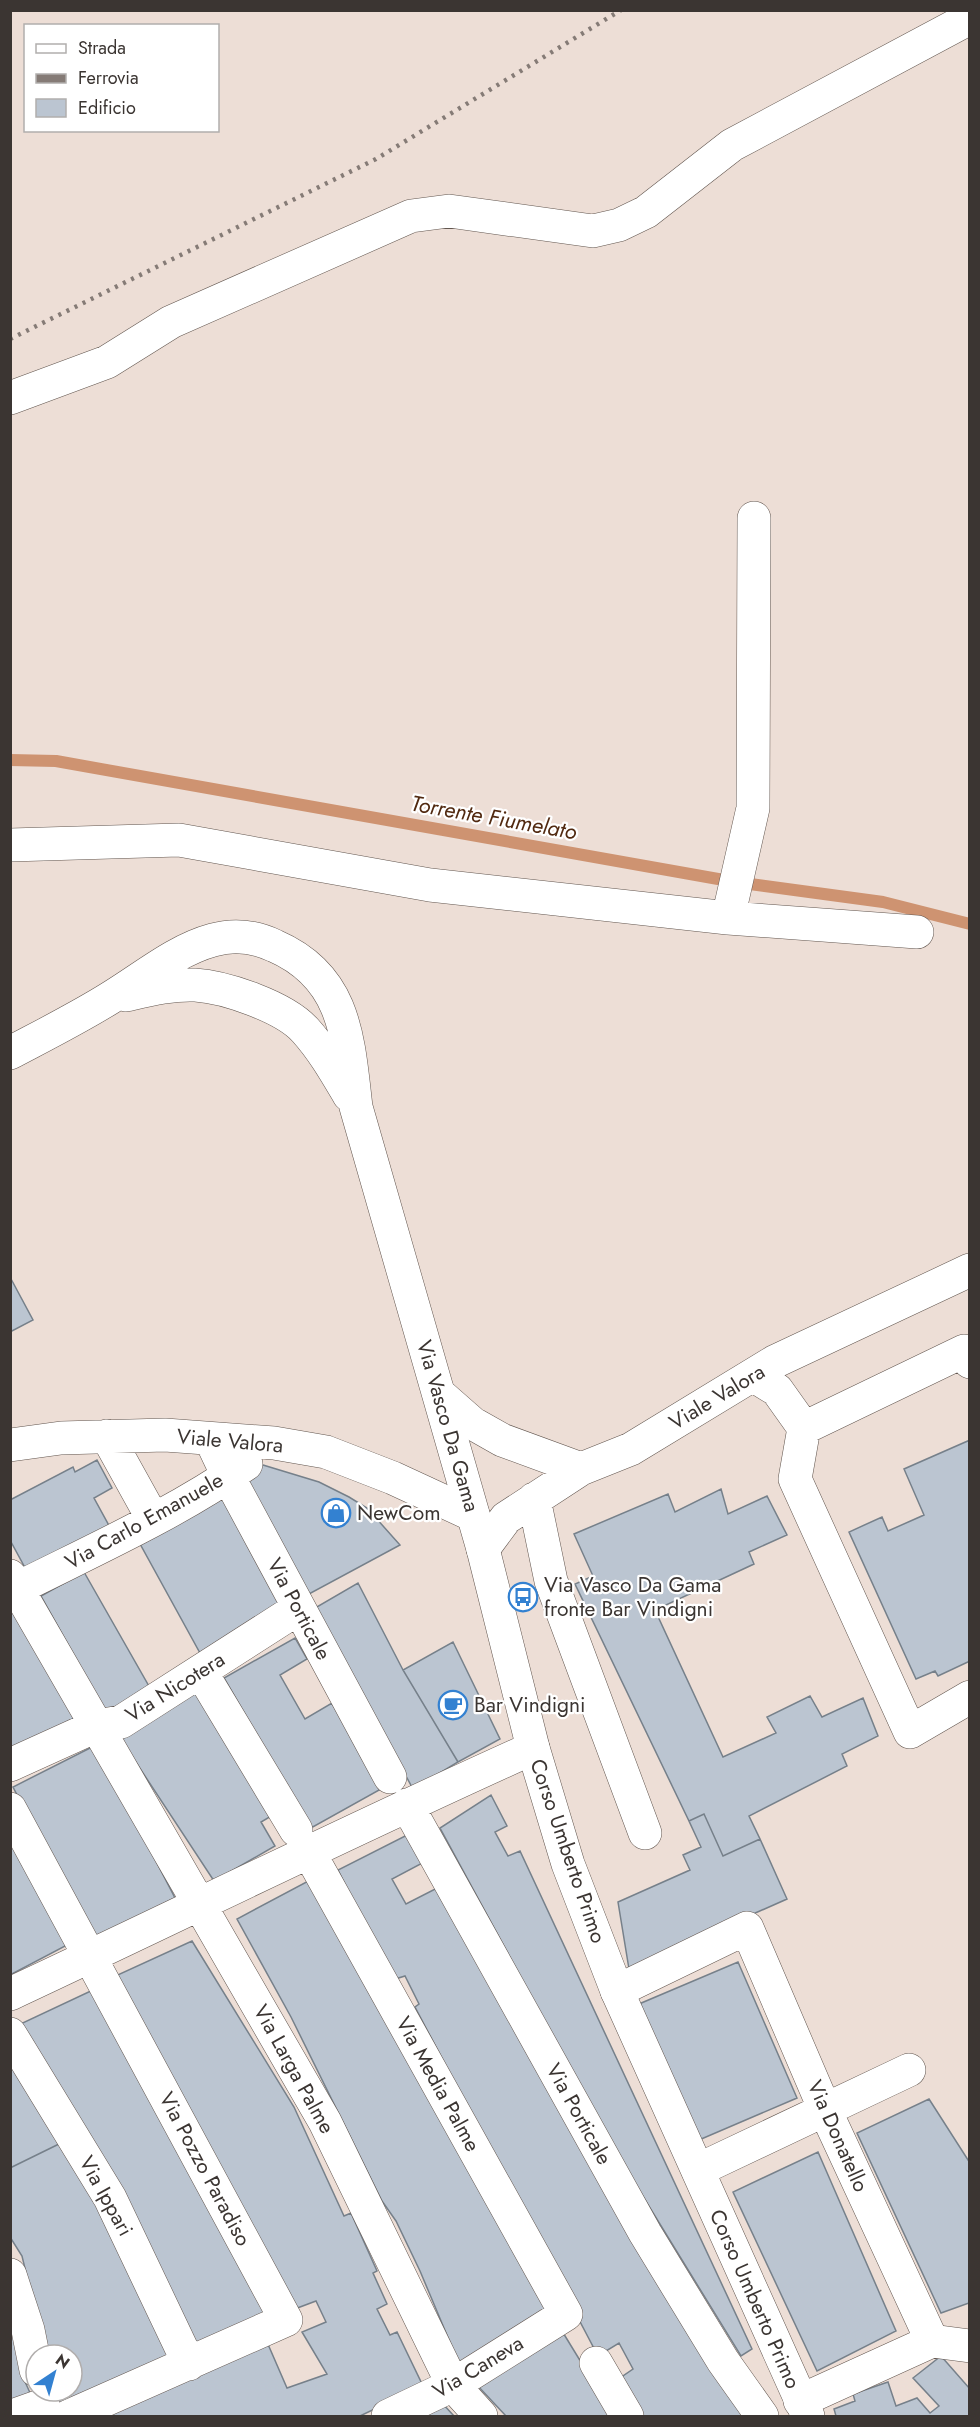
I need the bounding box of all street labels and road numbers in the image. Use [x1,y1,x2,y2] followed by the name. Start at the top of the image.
[409,1337,487,1515] street label: Via Vasco Da Gama
[663,1357,771,1437] street label: Viale Valora
[175,1421,285,1461] street label: Viale Valora
[60,1465,229,1577] street label: Via Carlo Emanuele
[260,1553,339,1665] street label: Via Porticale
[120,1645,230,1729] street label: Via Nicotera
[522,1755,614,1947] street label: Corso Umberto Primo
[246,1999,342,2139] street label: Via Larga Palme
[388,2011,488,2157] street label: Via Media Palme
[539,2058,619,2170] street label: Via Porticale
[800,2075,876,2197] street label: Via Donatello
[152,2087,258,2251] street label: Via Pozzo Paradiso
[72,2150,140,2242] street label: Via Ippari
[702,2205,808,2393] street label: Corso Umberto Primo
[427,2328,529,2406] street label: Via Caneva

